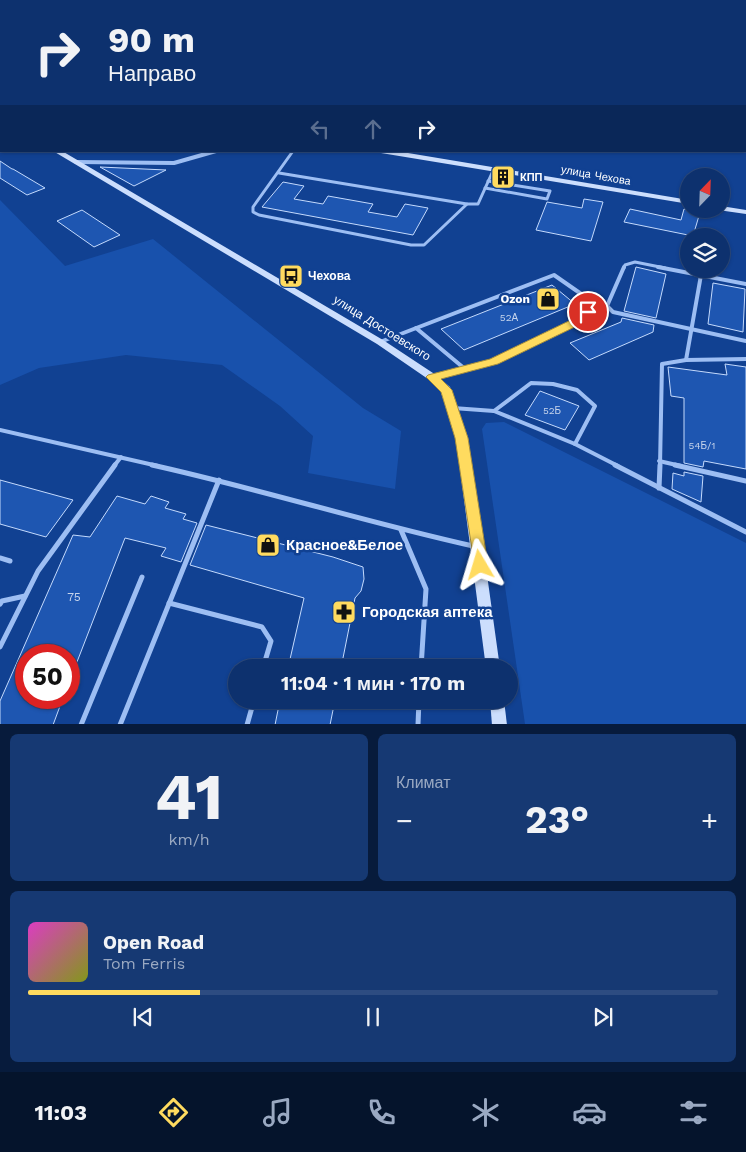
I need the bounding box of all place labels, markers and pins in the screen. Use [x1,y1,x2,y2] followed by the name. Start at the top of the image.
[490,164,516,190] building icon: КПП
[520,171,543,184] place label: КПП
[278,263,304,289] bus stop icon: Чехова
[308,269,351,283] place label: Чехова
[535,286,561,312] shop icon: Ozon
[567,291,609,333] pin
[500,292,530,306] place label: Ozon
[255,532,281,558] shop icon: Красное&Белое
[286,536,403,554] place label: Красное&Белое
[331,599,357,625] pharmacy icon: Городская аптека
[362,603,493,621] place label: Городская аптека

